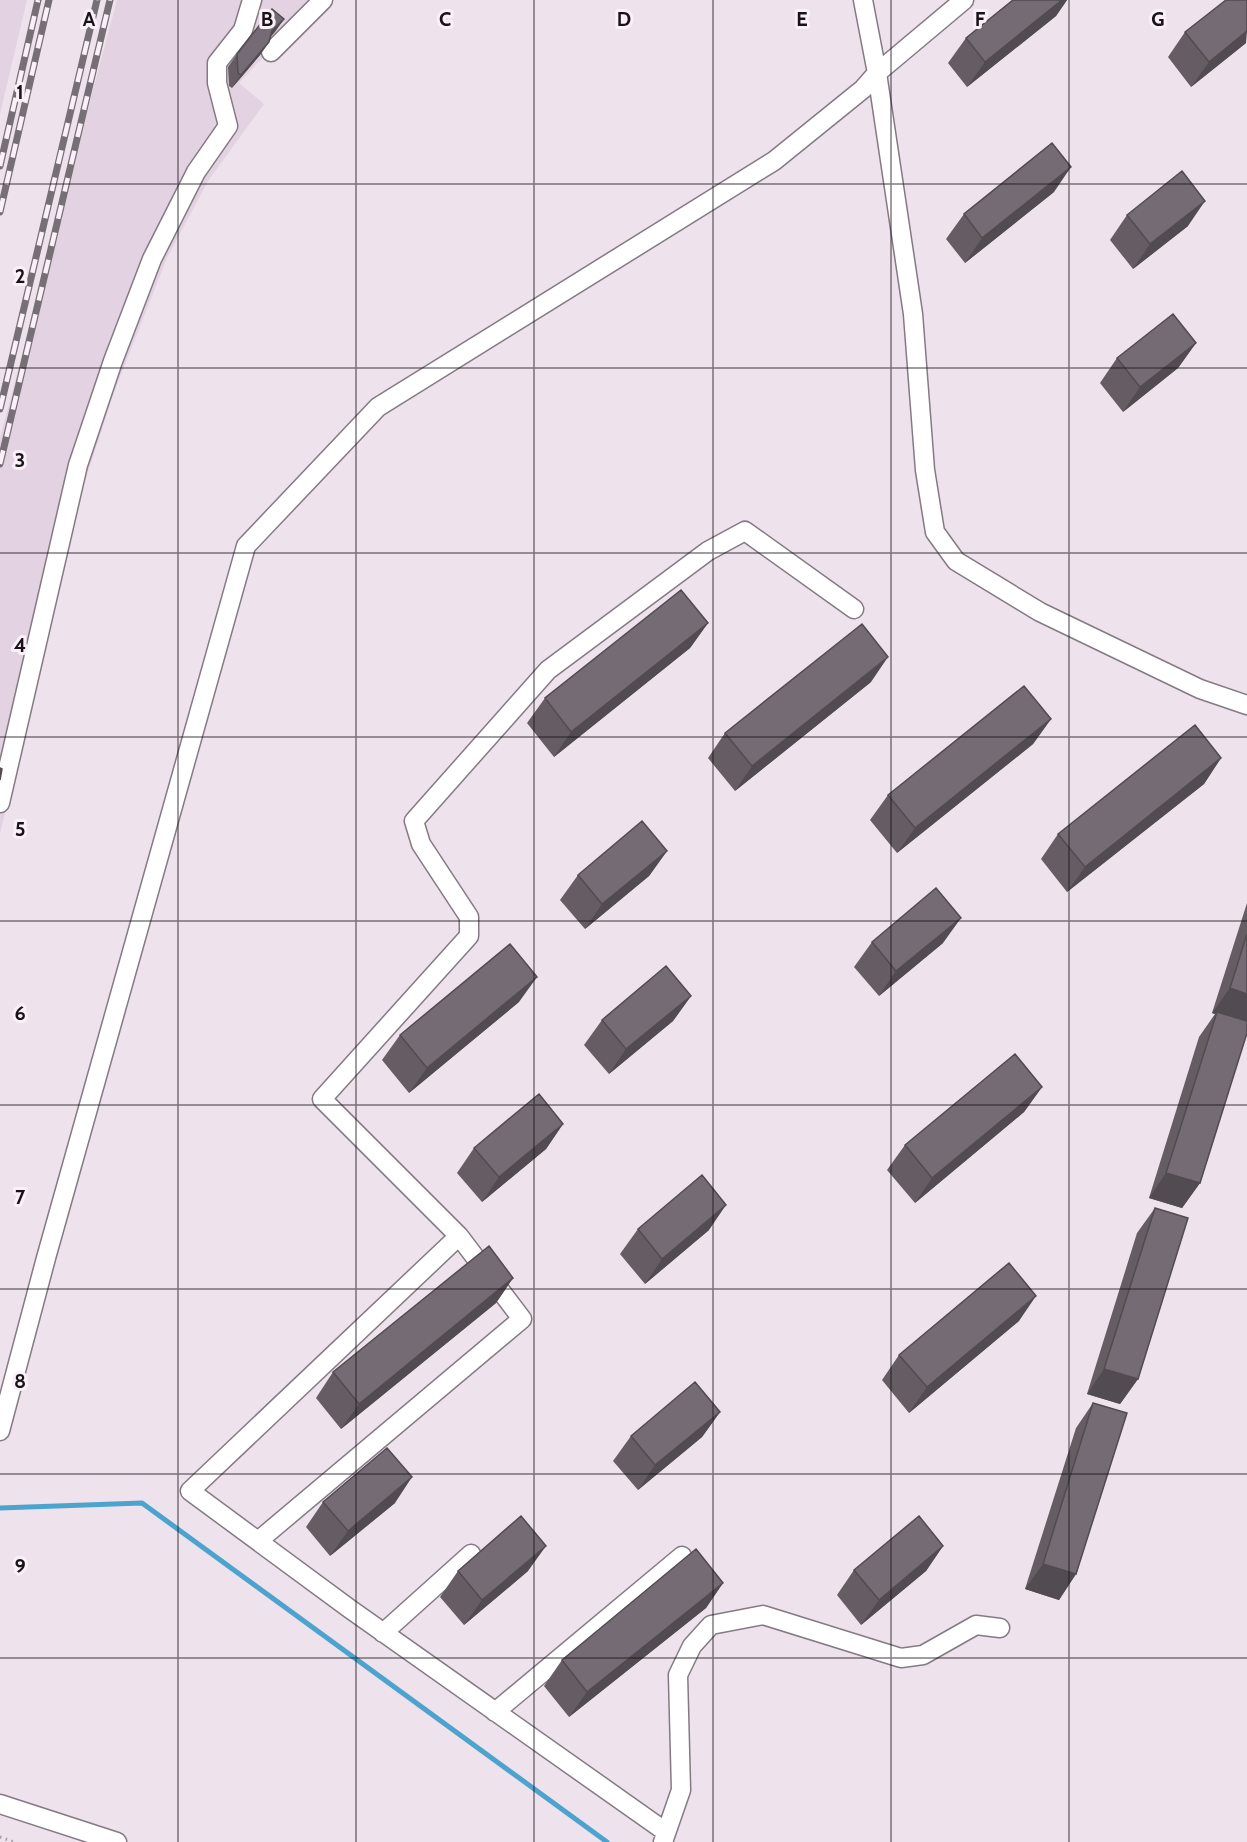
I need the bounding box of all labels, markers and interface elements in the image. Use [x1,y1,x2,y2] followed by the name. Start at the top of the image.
[83,7,96,31] text: A
[261,7,273,31] text: B
[439,7,451,31] text: C
[617,7,631,31] text: D
[796,7,808,31] text: E
[975,7,986,31] text: F
[1151,7,1165,31] text: G
[16,80,24,104] text: 1
[15,264,25,288] text: 2
[15,448,25,472] text: 3
[14,633,26,657] text: 4
[15,817,25,841] text: 5
[14,1001,26,1025] text: 6
[15,1185,26,1209] text: 7
[14,1369,26,1393] text: 8
[14,1554,26,1578] text: 9

